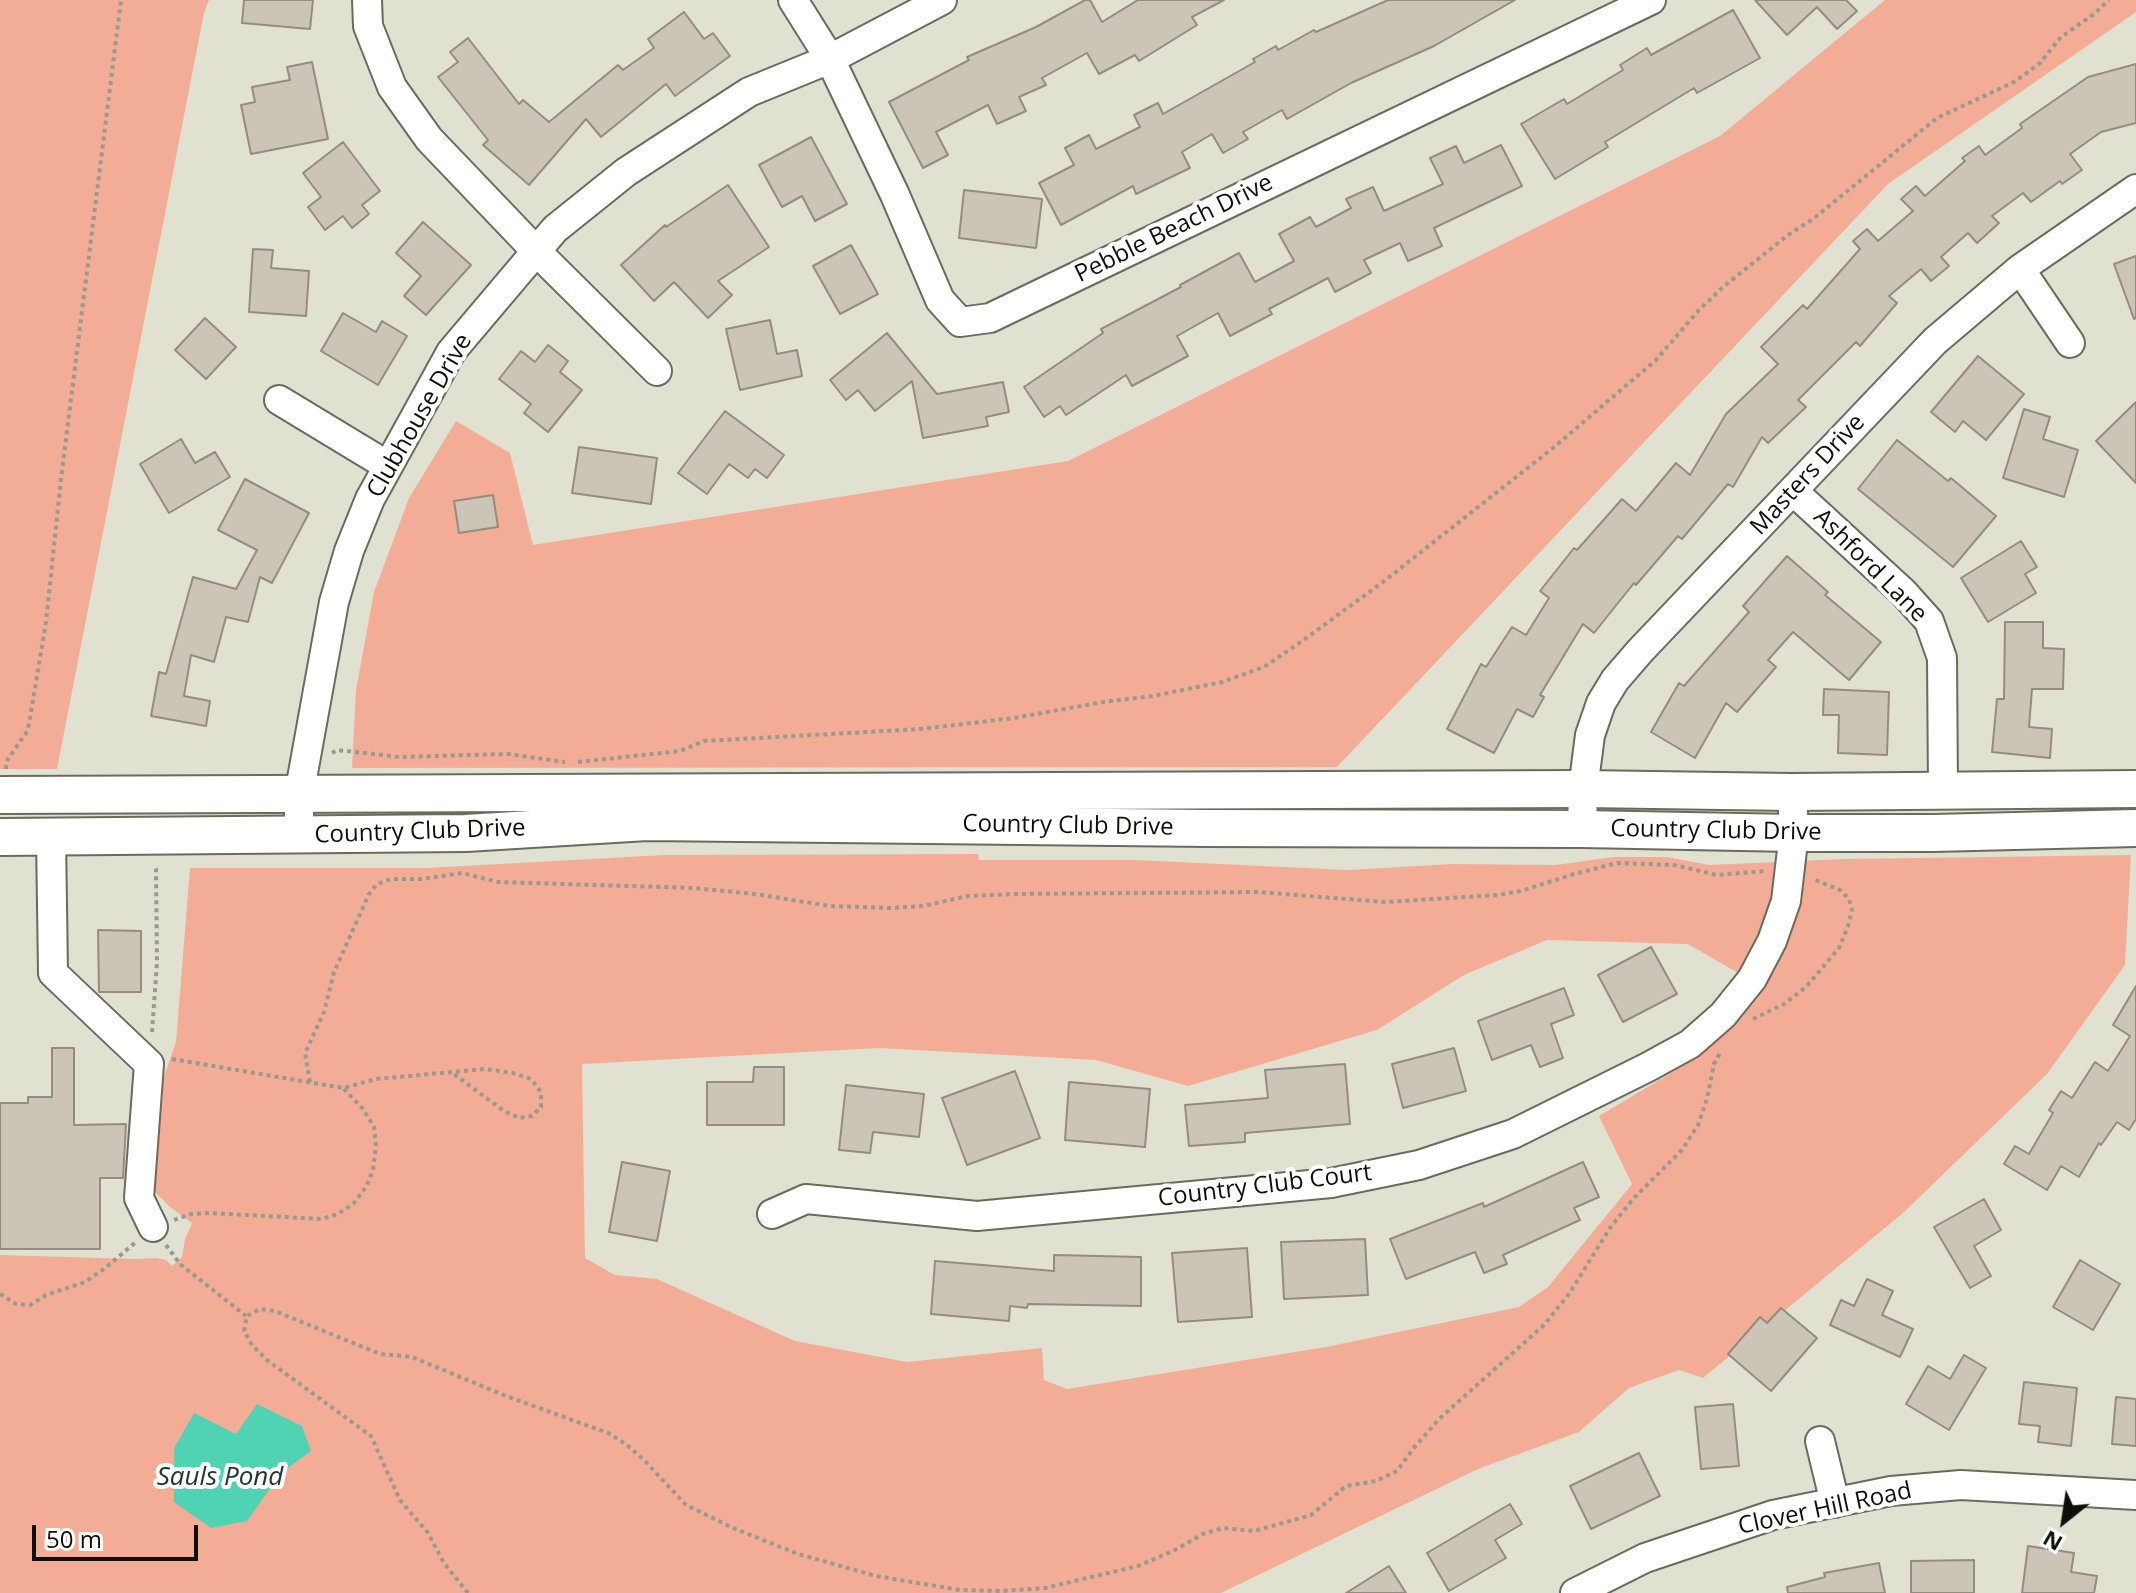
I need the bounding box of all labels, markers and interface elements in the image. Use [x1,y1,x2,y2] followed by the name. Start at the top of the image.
[1070,169,1278,289] street label: Pebble Beach Drive
[361,329,479,503] street label: Clubhouse Drive
[1745,409,1871,541] street label: Masters Drive
[1807,503,1933,629] street label: Ashford Lane
[962,810,1174,842] street label: Country Club Drive
[314,814,526,850] street label: Country Club Drive
[1610,815,1822,847] street label: Country Club Drive
[1157,1159,1373,1213] street label: Country Club Court
[157,1462,283,1494] water label: Sauls Pond
[1736,1477,1914,1541] street label: Clover Hill Road
[2024,1481,2104,1561] north arrow
[36,1509,202,1559] scale bar
[46,1522,102,1555] text: 50 m
[2037,1524,2067,1559] text: N

